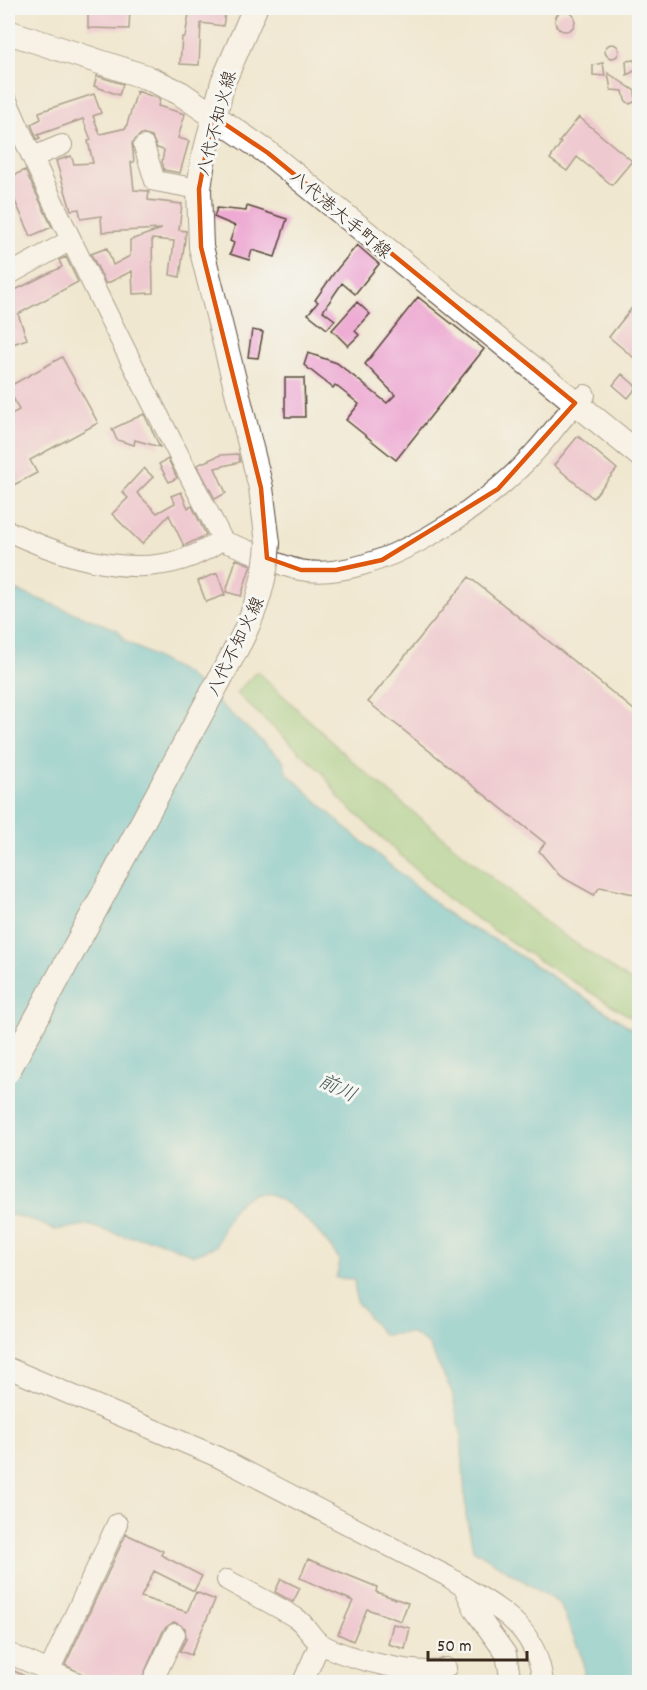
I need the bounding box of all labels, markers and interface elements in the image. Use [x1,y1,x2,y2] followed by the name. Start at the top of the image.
[192,68,244,179] street label: 八代不知火線
[283,166,396,266] street label: 八代港大手町線
[202,593,272,701] street label: 八代不知火線
[313,1068,361,1111] water label: 前川
[428,1624,527,1662] scale bar
[437,1635,472,1660] text: 50 m

